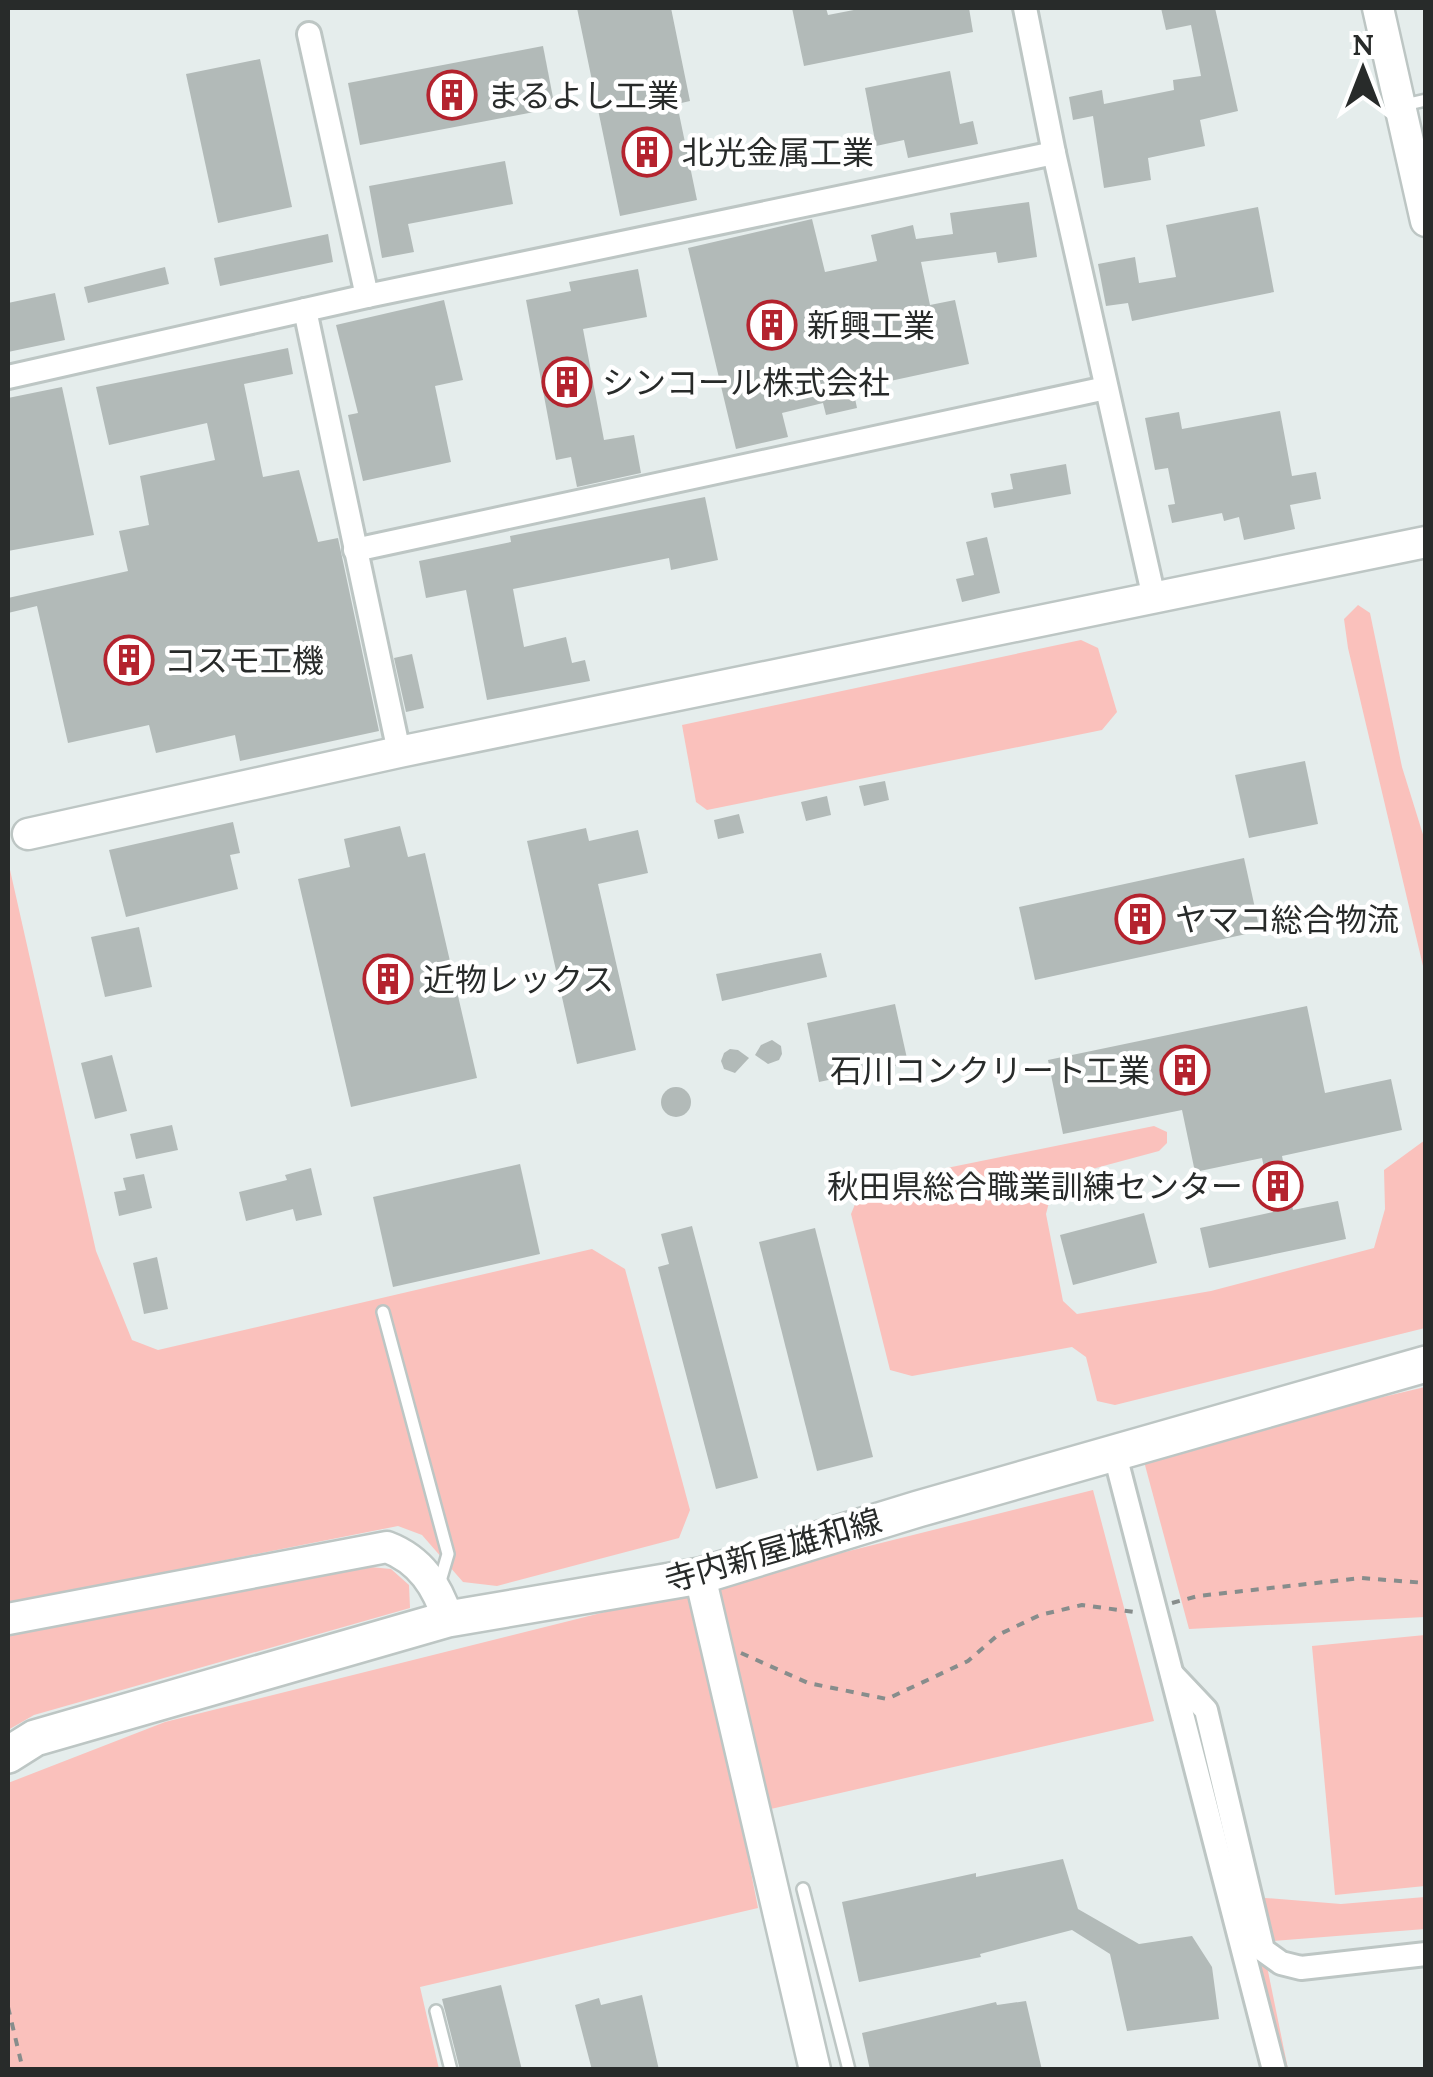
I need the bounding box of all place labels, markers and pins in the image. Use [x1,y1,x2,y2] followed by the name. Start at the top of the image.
[426,69,478,121] building icon: まるよし工業
[487,75,679,116] place label: まるよし工業
[621,126,673,178] building icon: 北光金属工業
[682,132,874,173] place label: 北光金属工業
[746,299,798,351] building icon: 新興工業
[807,305,935,346] place label: 新興工業
[541,356,593,408] building icon: シンコール株式会社
[602,362,890,403] place label: シンコール株式会社
[103,634,155,686] building icon: コスモ工機
[164,640,324,681] place label: コスモ工機
[1114,893,1166,945] building icon: ヤマコ総合物流
[1175,899,1399,940] place label: ヤマコ総合物流
[362,953,414,1005] building icon: 近物レックス
[423,959,614,1000] place label: 近物レックス
[1159,1044,1211,1096] building icon: 石川コンクリート工業
[830,1050,1150,1091] place label: 石川コンクリート工業
[1252,1160,1304,1212] building icon: 秋田県総合職業訓練センター
[827,1166,1243,1207] place label: 秋田県総合職業訓練センター

